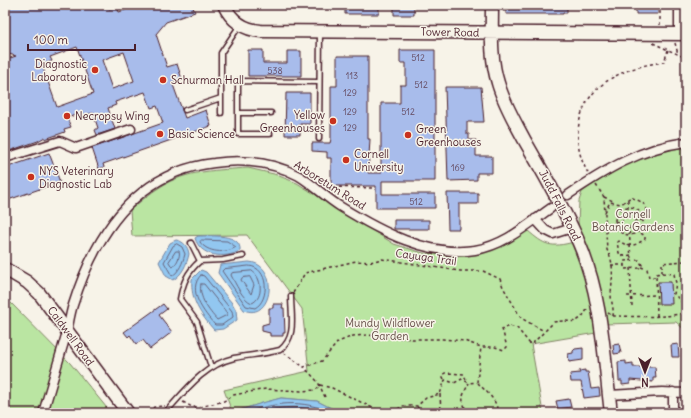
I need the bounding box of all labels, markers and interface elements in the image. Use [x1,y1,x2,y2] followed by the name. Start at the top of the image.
[421,24,480,40] street label: Tower Road
[28,26,135,52] scale bar
[34,32,68,47] text: 100 m
[411,52,425,63] house number: 512
[31,57,87,84] place label: Diagnostic Laboratory
[90,65,100,75] marker: Diagnostic Laboratory
[267,65,283,76] house number: 538
[346,70,358,81] house number: 113
[171,73,244,87] place label: Schurman Hall
[158,75,168,85] marker: Schurman Hall
[414,79,428,90] house number: 512
[343,87,357,98] house number: 129
[343,106,357,117] house number: 129
[401,106,415,117] house number: 512
[260,108,325,135] place label: Yellow Greenhouses
[75,109,150,123] place label: Necropsy Wing
[62,111,72,121] marker: Necropsy Wing
[328,116,338,126] marker: Yellow Greenhouses
[343,122,357,133] house number: 129
[416,122,481,149] place label: Green Greenhouses
[168,127,235,141] place label: Basic Science
[155,129,165,139] marker: Basic Science
[403,130,413,140] marker: Green Greenhouses
[354,147,403,174] place label: Cornell University
[341,155,351,165] marker: Cornell University
[291,157,369,213] street label: Arboretum Road
[451,162,465,173] house number: 169
[39,164,114,191] place label: NYS Veterinary Diagnostic Lab
[536,167,584,243] street label: Judd Falls Road
[26,172,36,182] marker: NYS Veterinary Diagnostic Lab
[409,196,423,207] house number: 512
[592,207,674,234] park label: Cornell Botanic Gardens
[395,246,457,268] street label: Cayuga Trail
[45,303,98,369] street label: Caldwell Road
[345,316,435,343] park label: Mundy Wildflower Garden
[625,352,665,392] north arrow
[641,375,649,389] text: N

